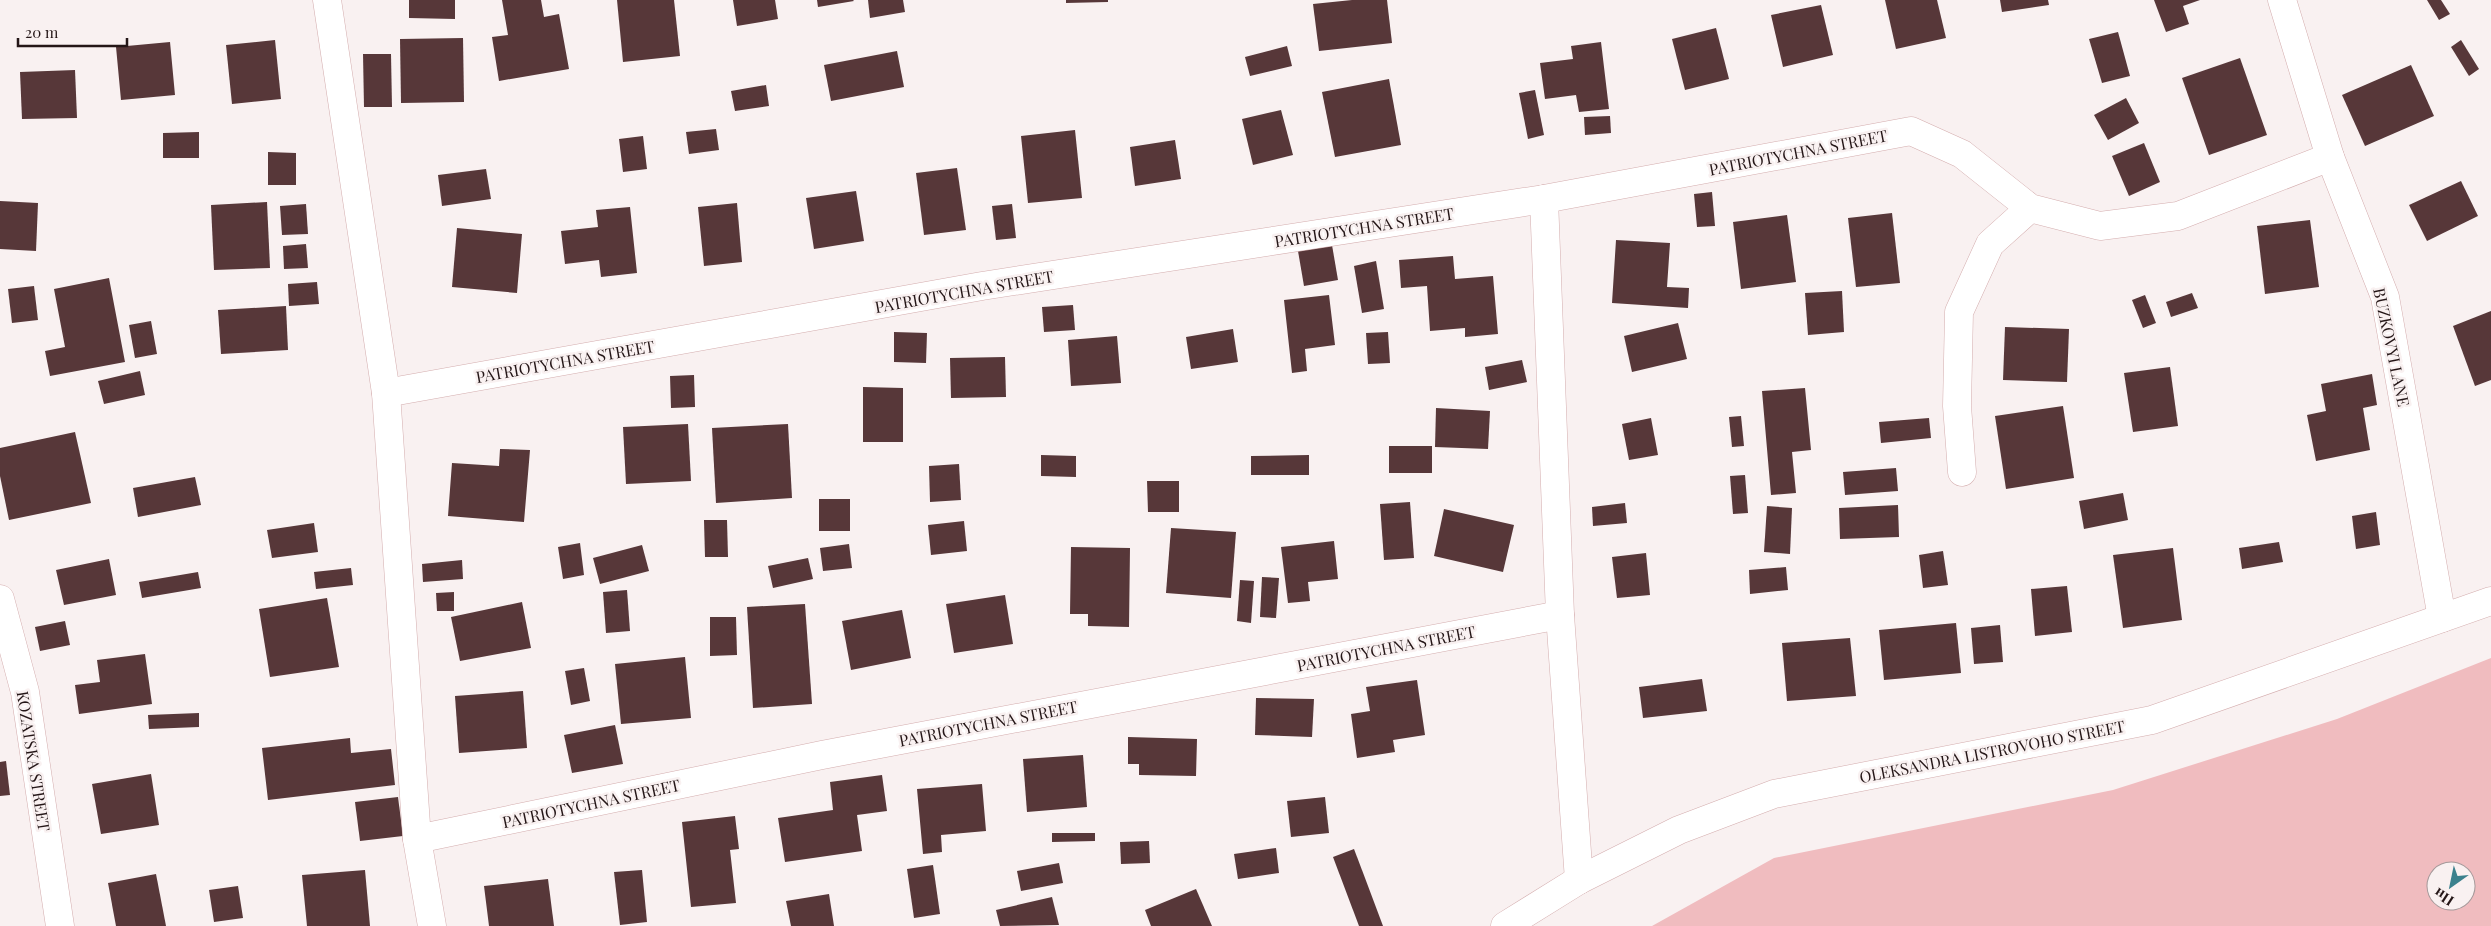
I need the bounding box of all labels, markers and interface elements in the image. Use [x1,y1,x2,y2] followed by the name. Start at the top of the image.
[18,15,126,47] scale bar
[25,22,59,42] text: 20 m
[1707,124,1889,180] street label: PATRIOTYCHNA STREET
[1273,202,1455,252] street label: PATRIOTYCHNA STREET
[873,265,1055,317] street label: PATRIOTYCHNA STREET
[2369,286,2415,408] street label: BUZKOVYI LANE
[474,335,656,387] street label: PATRIOTYCHNA STREET
[1295,620,1477,676] street label: PATRIOTYCHNA STREET
[13,689,55,833] street label: KOZATSKA STREET
[897,695,1079,751] street label: PATRIOTYCHNA STREET
[1857,715,2127,787] street label: OLEKSANDRA LISTROVOHO STREET
[500,774,682,832] street label: PATRIOTYCHNA STREET
[2426,861,2476,911] north arrow
[2430,884,2457,911] text: Пн

